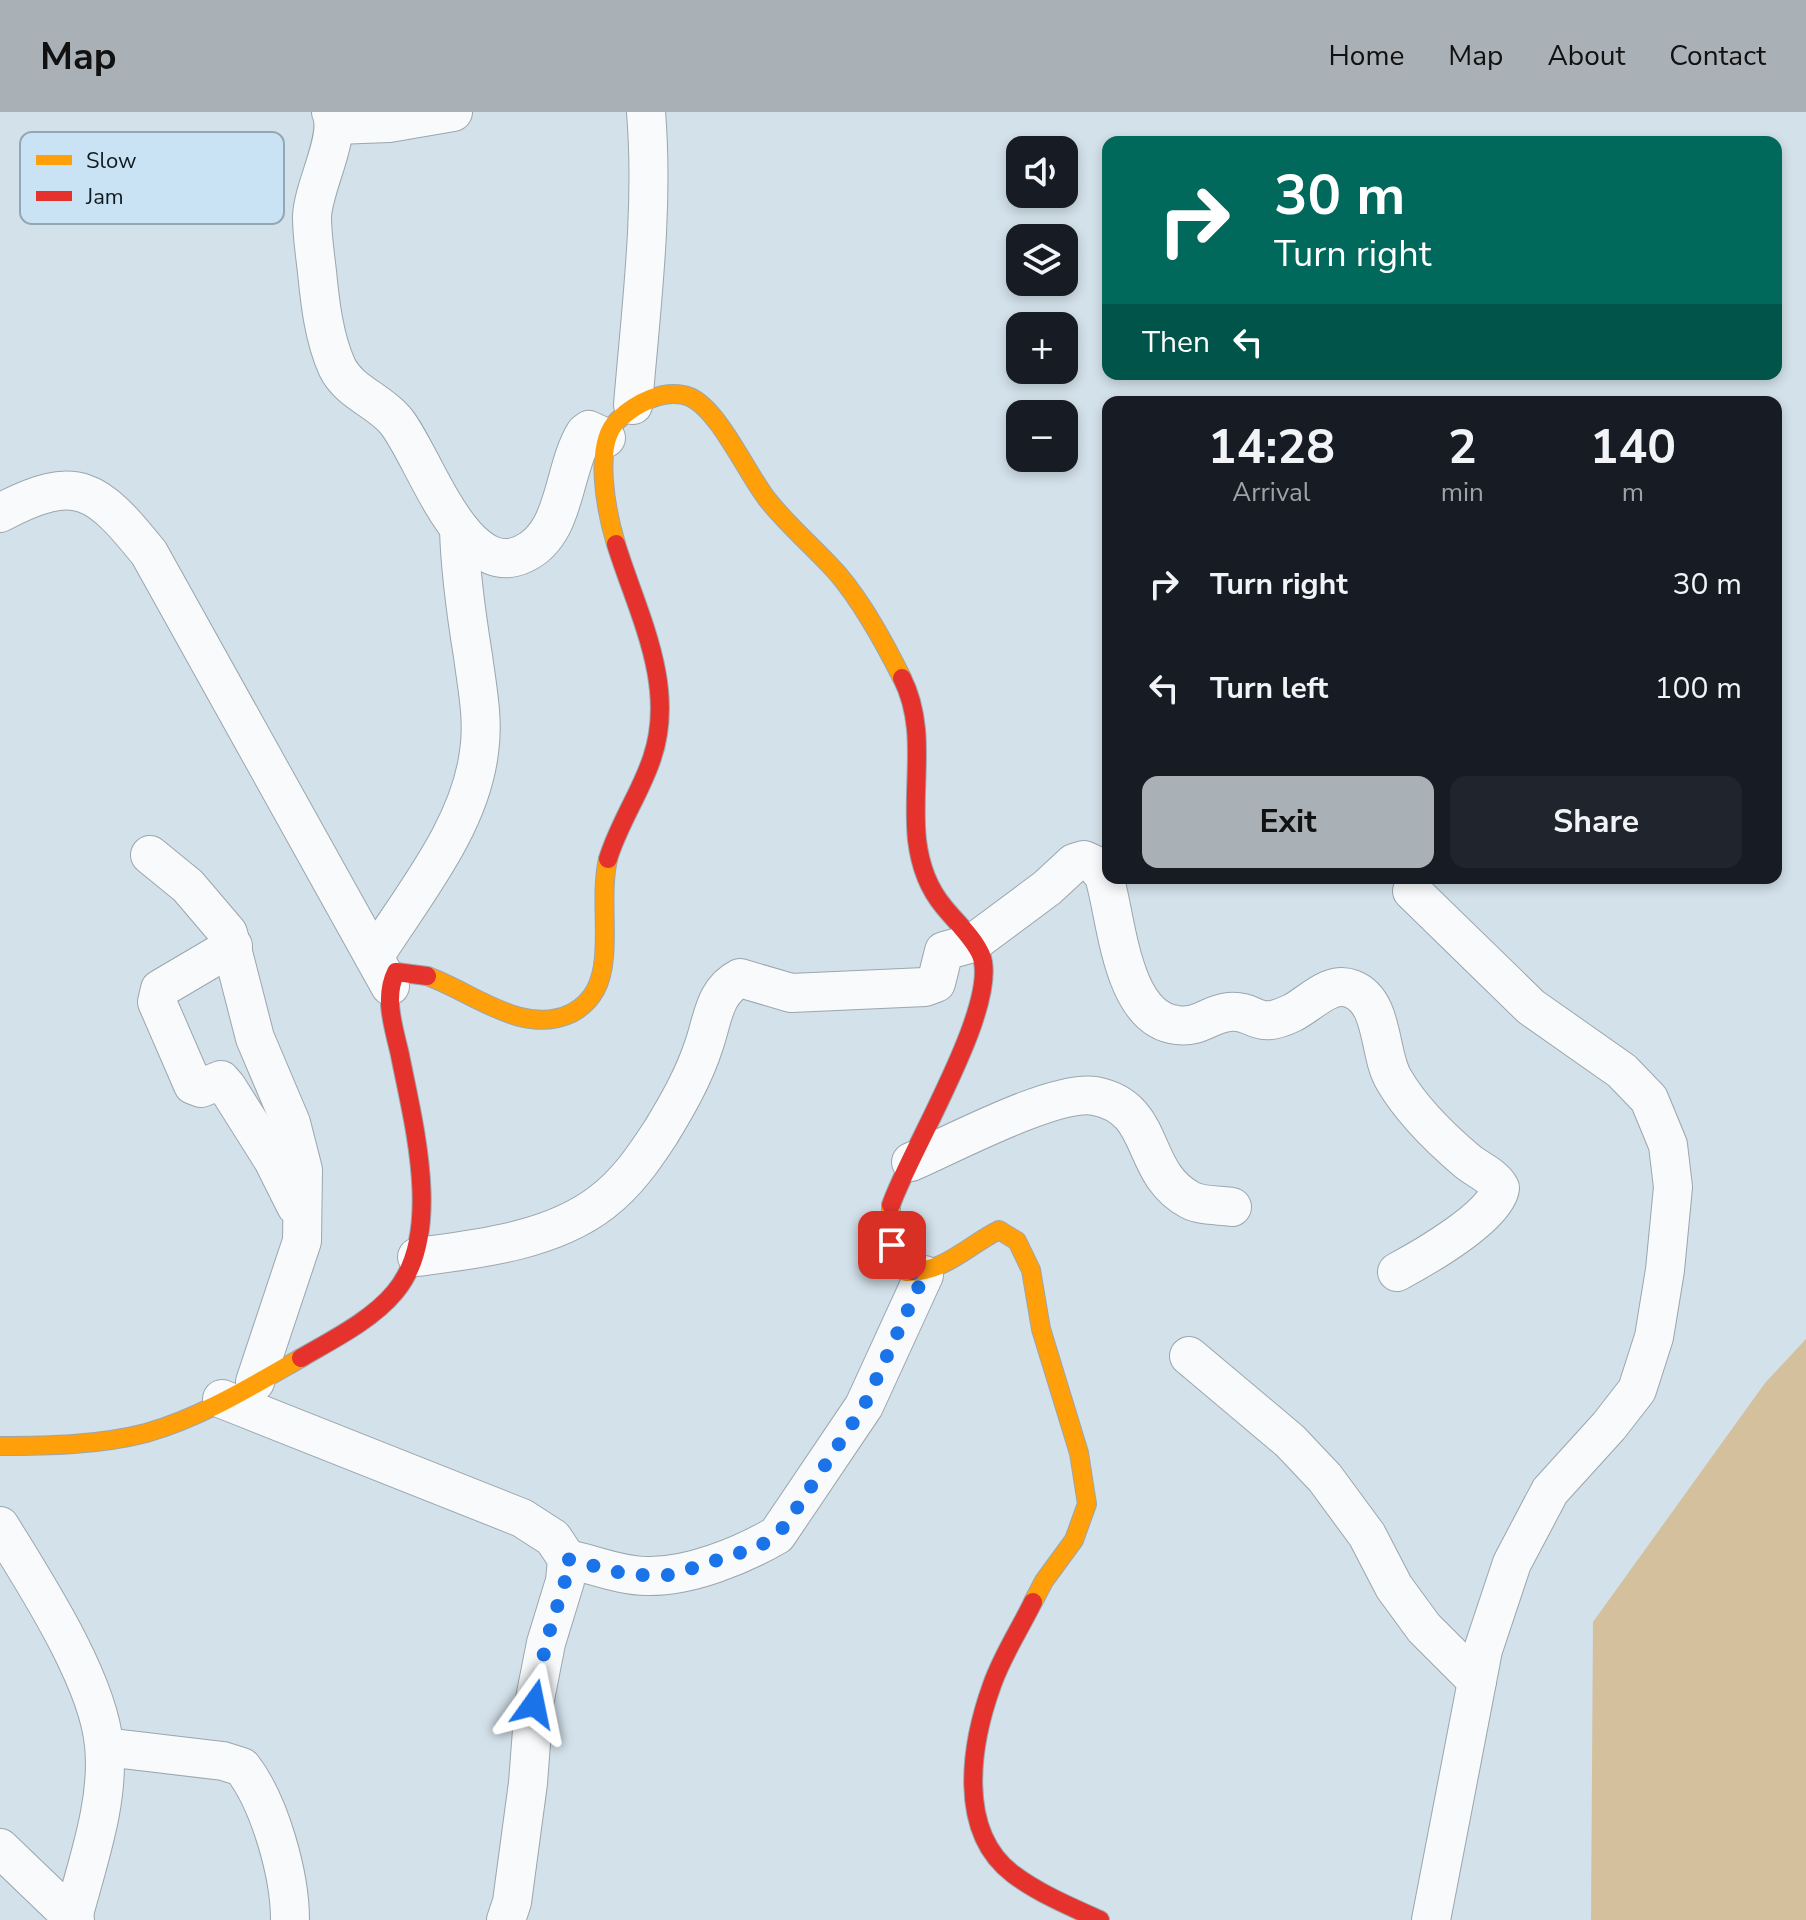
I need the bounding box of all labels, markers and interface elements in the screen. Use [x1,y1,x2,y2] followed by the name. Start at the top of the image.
[40,31,117,82] text: Map
[1329,37,1404,75] text: Home
[1448,37,1503,75] text: Map
[1547,37,1625,75] text: About
[1669,37,1766,75] text: Contact
[20,132,284,224] legend
[1006,136,1078,472] map controls
[1006,136,1078,208] button: sound
[86,146,137,176] text: Slow
[1274,157,1405,234] text: 30 m
[1142,168,1246,272] icon: right
[85,182,124,212] text: Jam
[1006,224,1078,296] button: layers
[1274,230,1431,279] text: Turn right
[1006,312,1078,384] button: +
[1226,320,1270,364] icon: left
[1142,322,1210,363] text: Then
[1006,400,1078,472] button: −
[1208,414,1335,480] text: 14:28
[1448,414,1477,480] text: 2
[1590,414,1676,480] text: 140
[1232,475,1311,510] text: Arrival
[1441,475,1484,510] text: min
[1622,475,1644,510] text: m
[1142,562,1186,606] icon: right
[1210,564,1348,605] text: Turn right
[1673,564,1742,605] text: 30 m
[1142,666,1186,710] icon: left
[1210,668,1328,709] text: Turn left
[1655,668,1742,709] text: 100 m
[1142,776,1434,868] button: Exit
[1450,776,1742,868] button: Share
[858,1211,926,1279] pin
[870,1223,914,1267] icon: arrive
[492,1662,576,1746] position arrow

